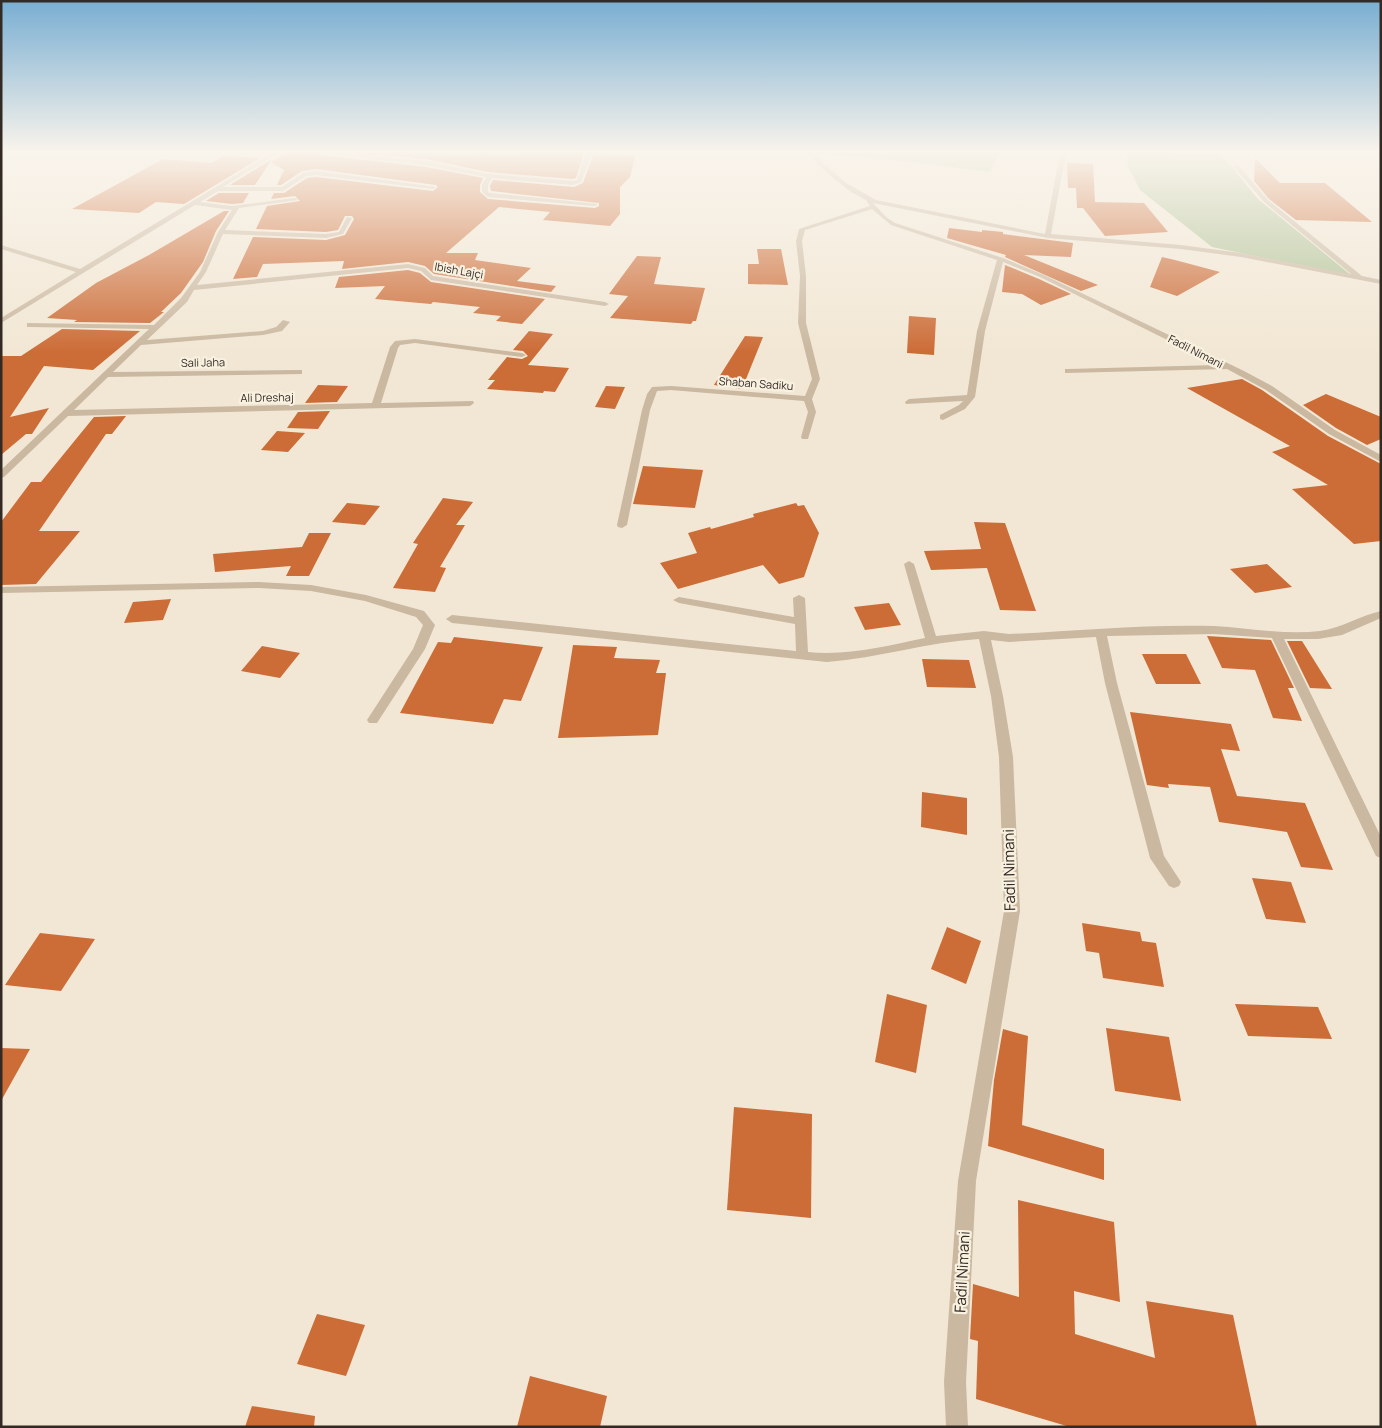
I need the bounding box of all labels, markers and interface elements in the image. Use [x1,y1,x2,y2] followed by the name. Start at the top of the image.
[434,258,484,282] street label: Ibish Lajçi
[1166,331,1226,371] street label: Fadil Nimani
[181,354,225,370] street label: Sali Jaha
[718,373,794,393] street label: Shaban Sadiku
[240,389,294,405] street label: Ali Dreshaj
[998,829,1020,911] street label: Fadil Nimani
[949,1231,975,1313] street label: Fadil Nimani

